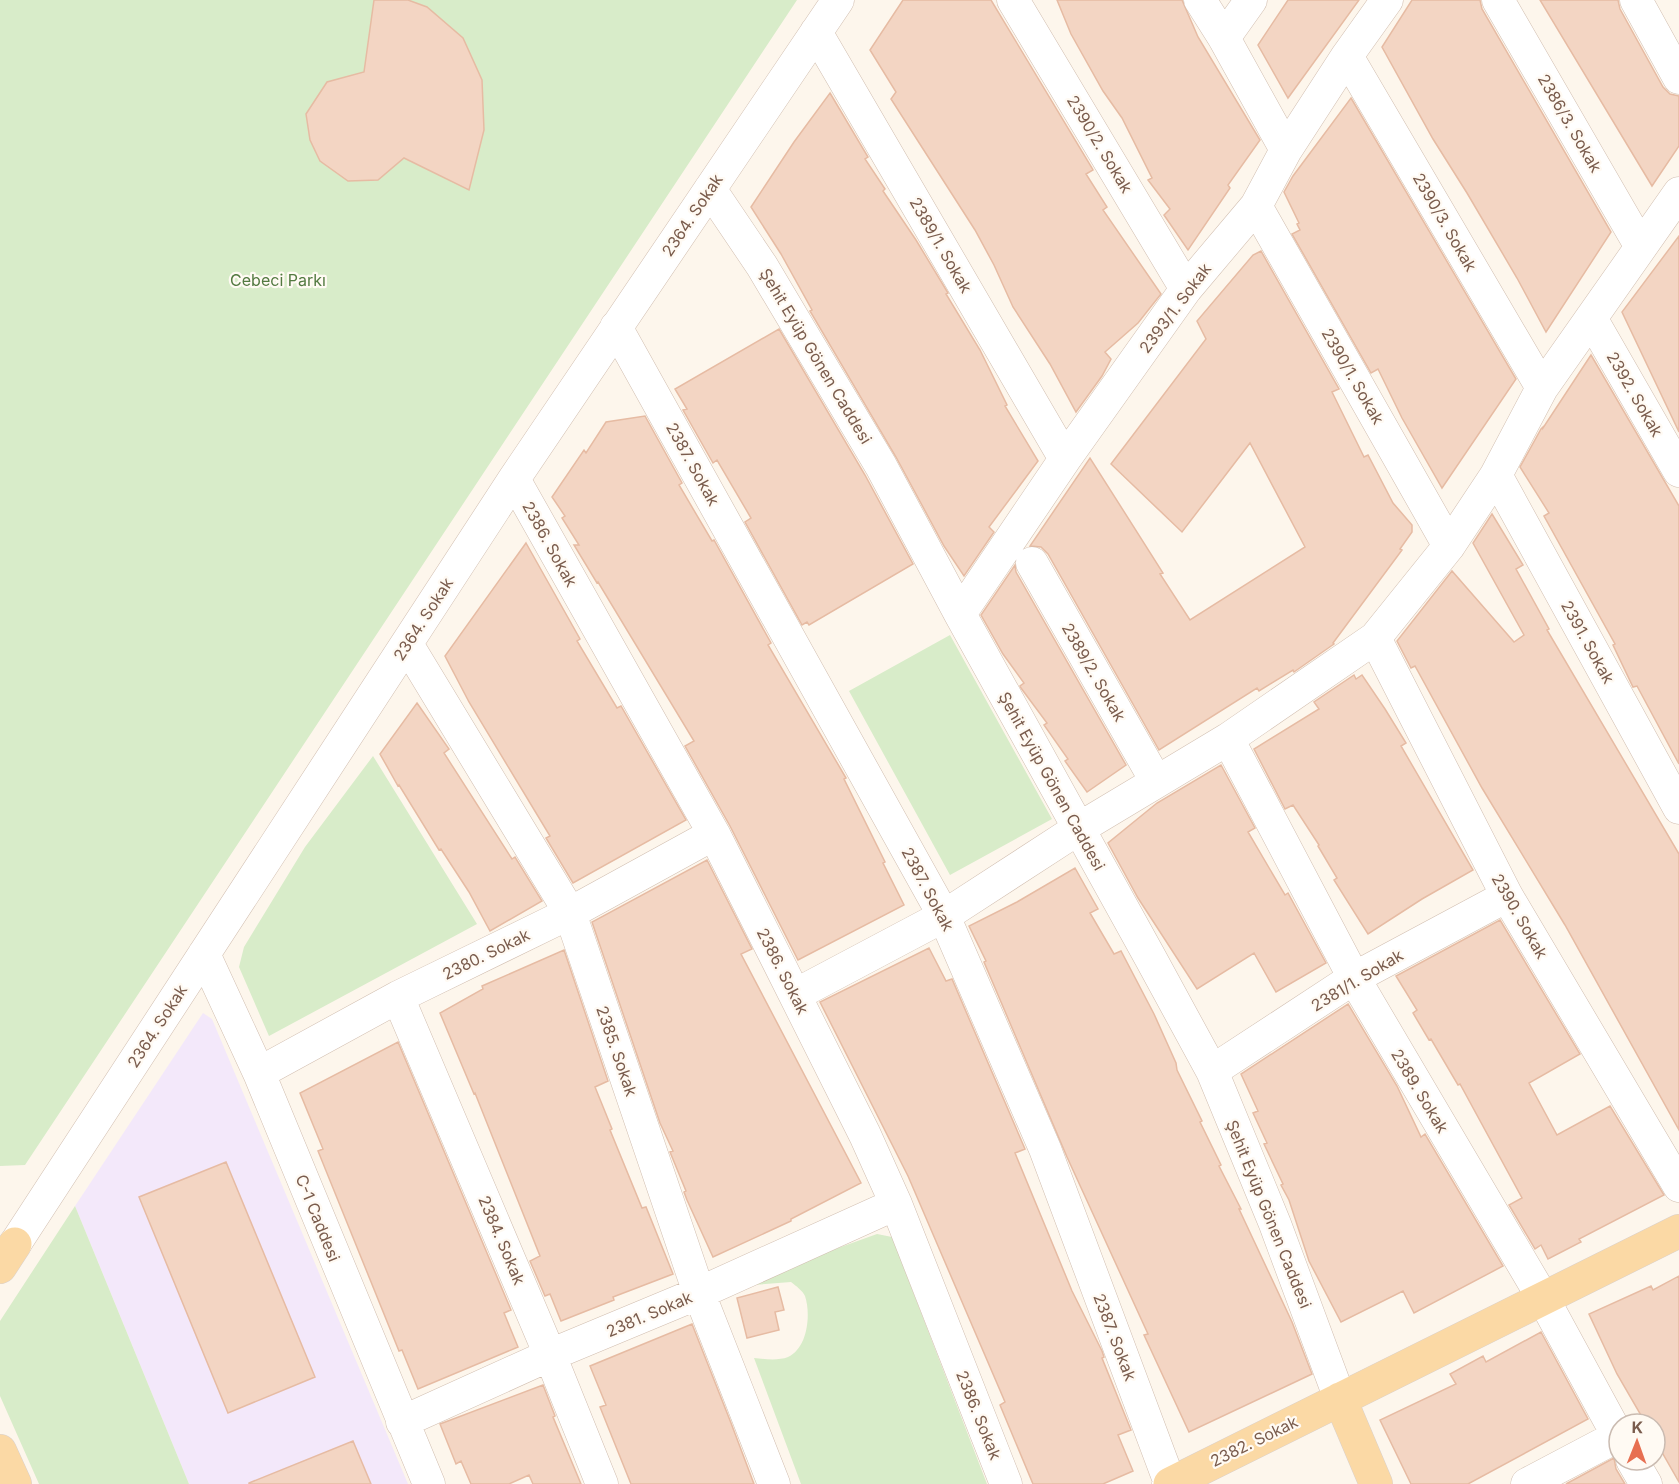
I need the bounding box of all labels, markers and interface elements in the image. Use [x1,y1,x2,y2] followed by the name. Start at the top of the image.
[1534,70,1606,176] street label: 2386/3. Sokak
[1063,91,1137,197] street label: 2390/2. Sokak
[1409,169,1481,275] street label: 2390/3. Sokak
[657,170,727,260] street label: 2364. Sokak
[906,194,977,297] street label: 2389/1. Sokak
[1135,259,1215,357] street label: 2393/1. Sokak
[756,265,876,447] street label: Şehit Eyüp Gönen Caddesi
[230,270,326,290] park label: Cebeci Parkı
[1317,324,1389,428] street label: 2390/1. Sokak
[1603,348,1667,440] street label: 2392. Sokak
[662,419,724,509] street label: 2387. Sokak
[518,498,582,590] street label: 2386. Sokak
[389,574,457,664] street label: 2364. Sokak
[1557,597,1619,687] street label: 2391. Sokak
[1058,619,1130,725] street label: 2389/2. Sokak
[994,688,1110,874] street label: Şehit Eyüp Gönen Caddesi
[898,844,959,935] street label: 2387. Sokak
[1488,870,1552,962] street label: 2390. Sokak
[439,924,533,984] street label: 2380. Sokak
[753,924,813,1018] street label: 2386. Sokak
[1307,945,1407,1015] street label: 2381/1. Sokak
[123,981,191,1071] street label: 2364. Sokak
[592,1003,642,1099] street label: 2385. Sokak
[1387,1045,1453,1137] street label: 2389. Sokak
[1222,1117,1316,1311] street label: Şehit Eyüp Gönen Caddesi
[292,1172,344,1264] street label: C-1 Caddesi
[474,1192,530,1288] street label: 2384. Sokak
[603,1287,695,1341] street label: 2381. Sokak
[1089,1290,1141,1384] street label: 2387. Sokak
[952,1367,1006,1463] street label: 2386. Sokak
[1207,1411,1301,1471] street label: 2382. Sokak
[1607,1412,1667,1472] north arrow
[1631,1417,1644,1437] text: K

